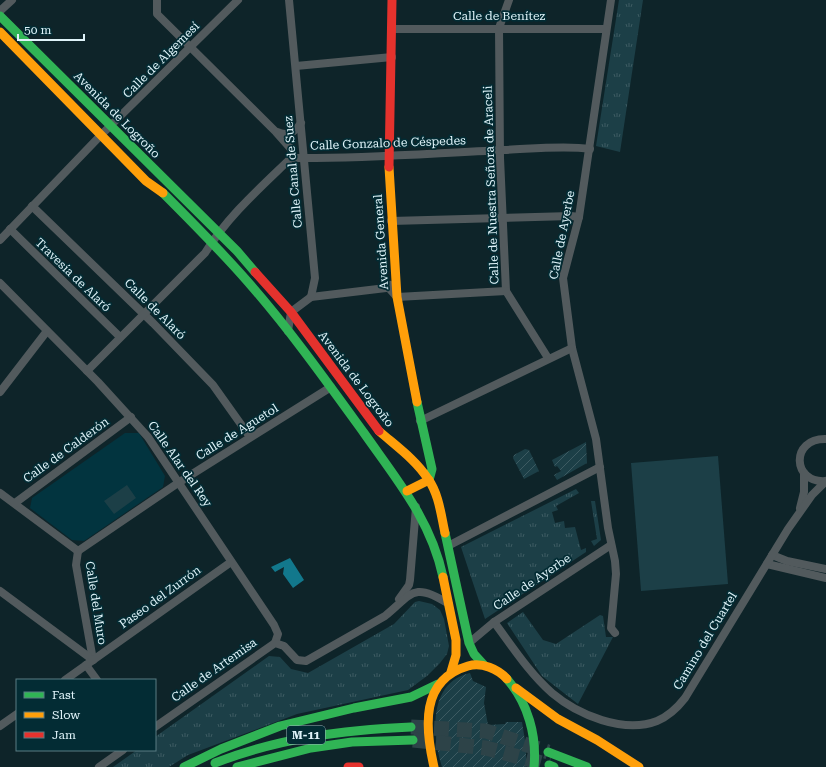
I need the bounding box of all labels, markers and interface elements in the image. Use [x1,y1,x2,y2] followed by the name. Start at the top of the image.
[453,9,545,23] street label: Calle de Benítez
[18,16,84,42] scale bar
[120,19,202,101] street label: Calle de Algemesí
[24,23,51,37] text: 50 m
[71,69,163,161] street label: Avenida de Logroño
[481,85,501,285] street label: Calle de Nuestra Señora de Araceli
[281,115,305,229] street label: Calle Canal de Suez
[310,133,466,153] street label: Calle Gonzalo de Céspedes
[547,189,578,281] street label: Calle de Ayerbe
[371,194,391,290] street label: Avenida General
[32,235,114,315] street label: Travesía de Alaró
[122,276,188,342] street label: Calle de Alaró
[315,328,397,430] street label: Avenida de Logroño
[193,401,281,463] street label: Calle de Aguetol
[20,414,112,486] street label: Calle de Calderón
[145,418,215,510] street label: Calle Alar del Rey
[491,551,574,613] street label: Calle de Ayerbe
[83,560,109,646] street label: Calle del Muro
[117,563,204,631] street label: Paseo del Zurrón
[670,589,740,692] street label: Camino del Cuartel
[169,635,260,705] street label: Calle de Artemisa
[16,679,156,751] legend
[52,688,76,702] text: Fast
[52,708,80,722] text: Slow
[287,726,325,744] road number: M-11
[52,728,76,742] text: Jam

